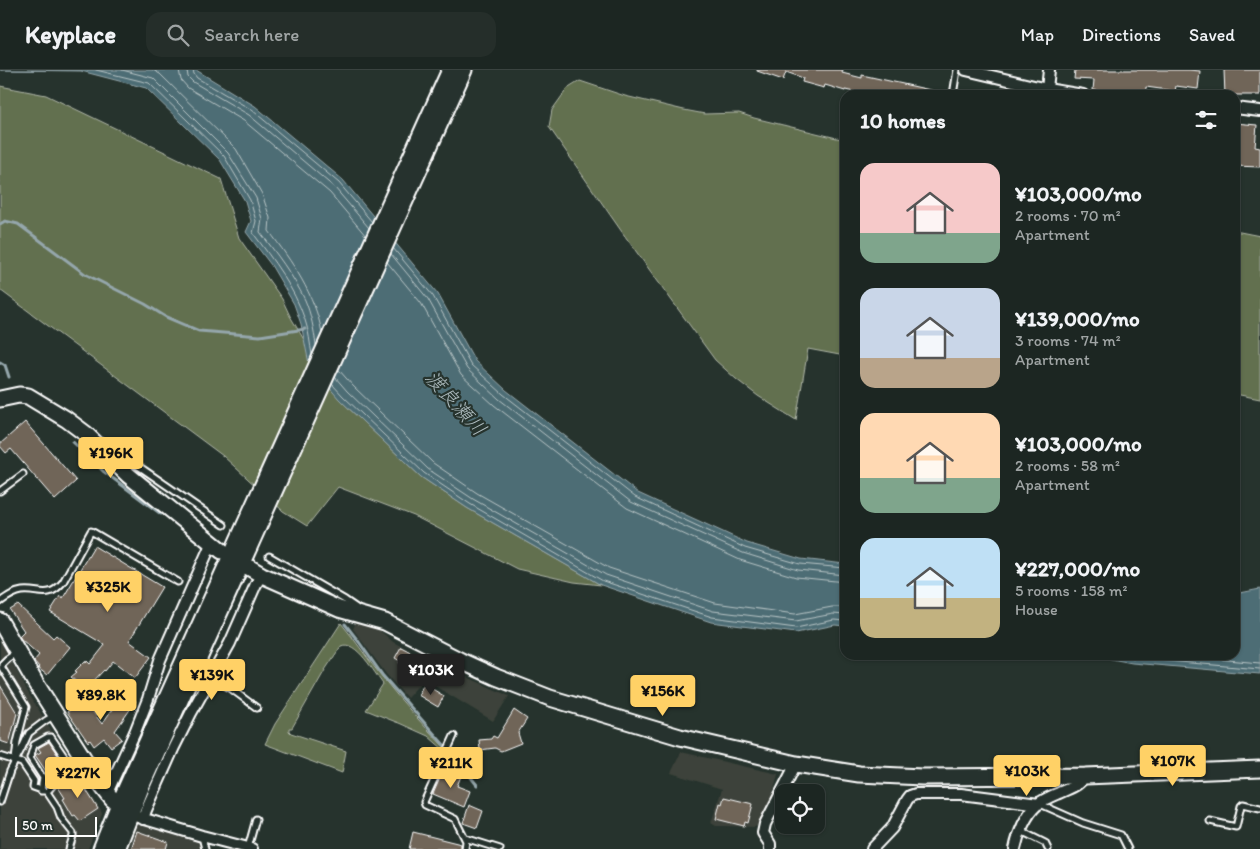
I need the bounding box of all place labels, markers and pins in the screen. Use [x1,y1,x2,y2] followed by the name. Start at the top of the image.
[76,436,146,479] pin: ¥196K
[73,570,143,613] pin: ¥325K
[396,654,466,696] pin: ¥103K
[177,658,247,701] pin: ¥139K
[628,674,698,717] pin: ¥156K
[60,678,142,721] pin: ¥89.8K
[1138,744,1208,787] pin: ¥107K
[416,746,486,789] pin: ¥211K
[992,754,1062,797] pin: ¥103K
[43,756,113,799] pin: ¥227K

